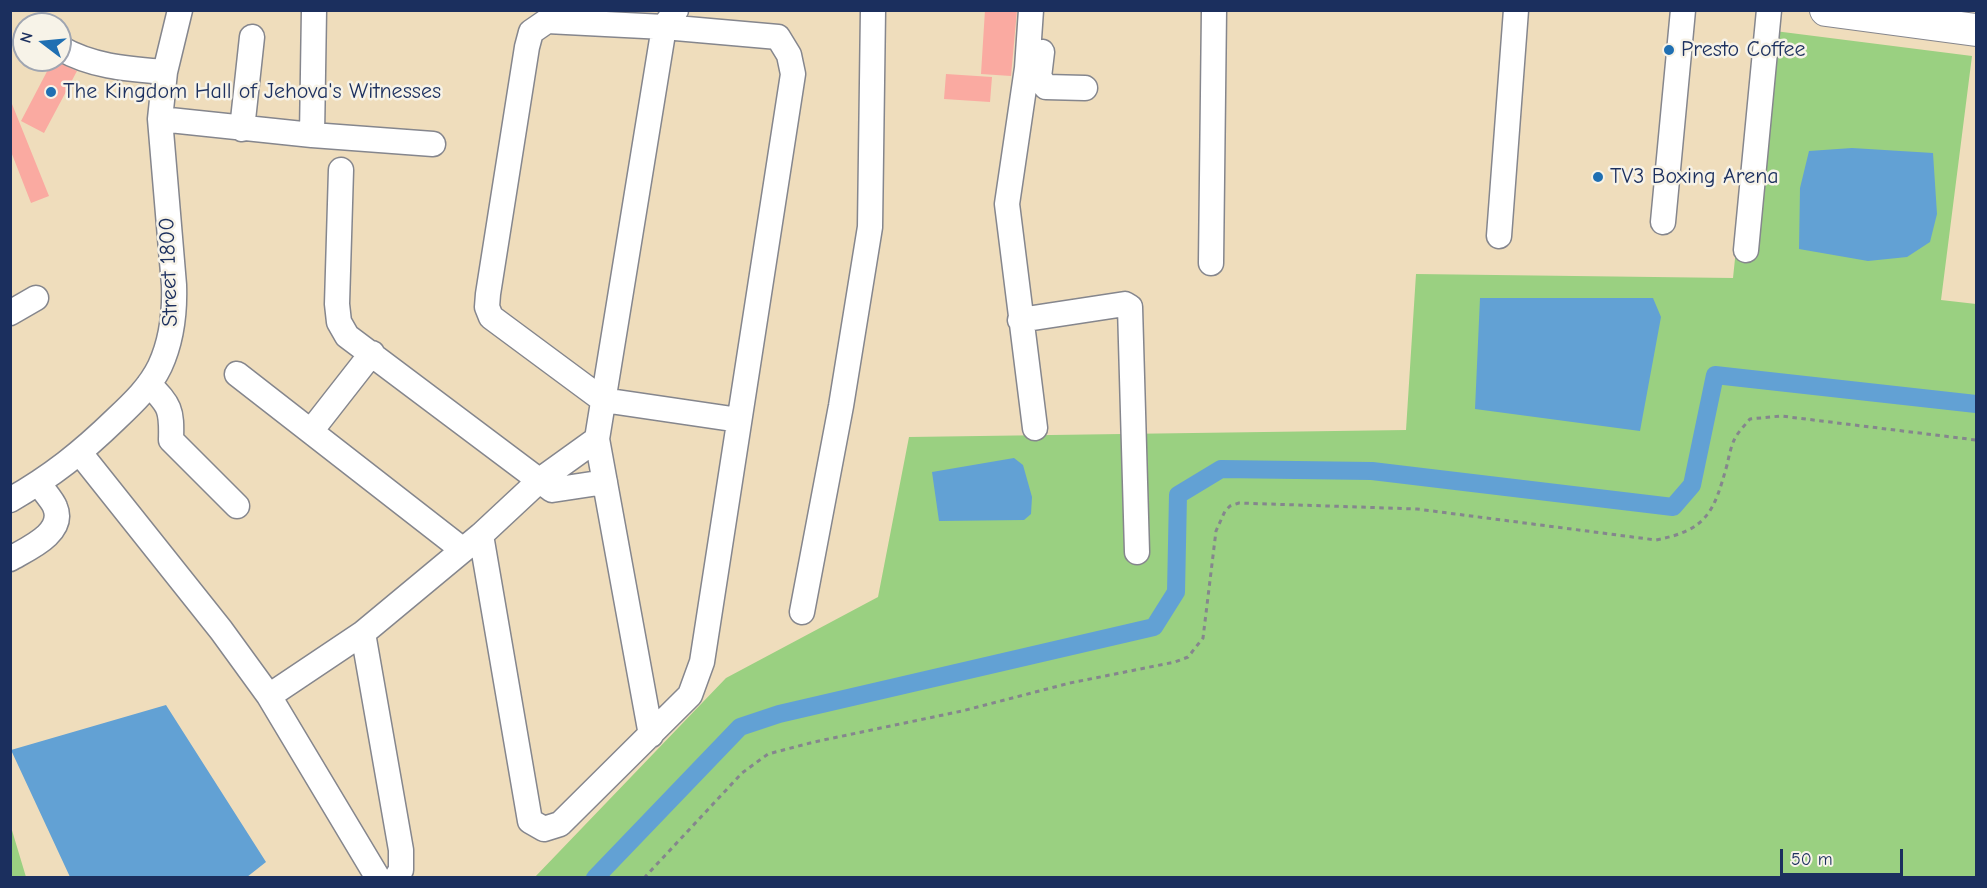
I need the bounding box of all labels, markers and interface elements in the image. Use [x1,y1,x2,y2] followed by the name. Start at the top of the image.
[12,12,72,72] north arrow
[17,30,37,45] text: N
[1681,37,1805,63] place label: Presto Coffee
[1662,43,1676,57] marker: Presto Coffee
[63,79,441,105] place label: The Kingdom Hall of Jehova's Witnesses
[44,85,58,99] marker: The Kingdom Hall of Jehova's Witnesses
[1610,164,1779,190] place label: TV3 Boxing Arena
[1591,170,1605,184] marker: TV3 Boxing Arena
[154,217,184,327] street label: Street 1800
[1783,837,1906,875] scale bar
[1791,849,1833,870] text: 50 m

